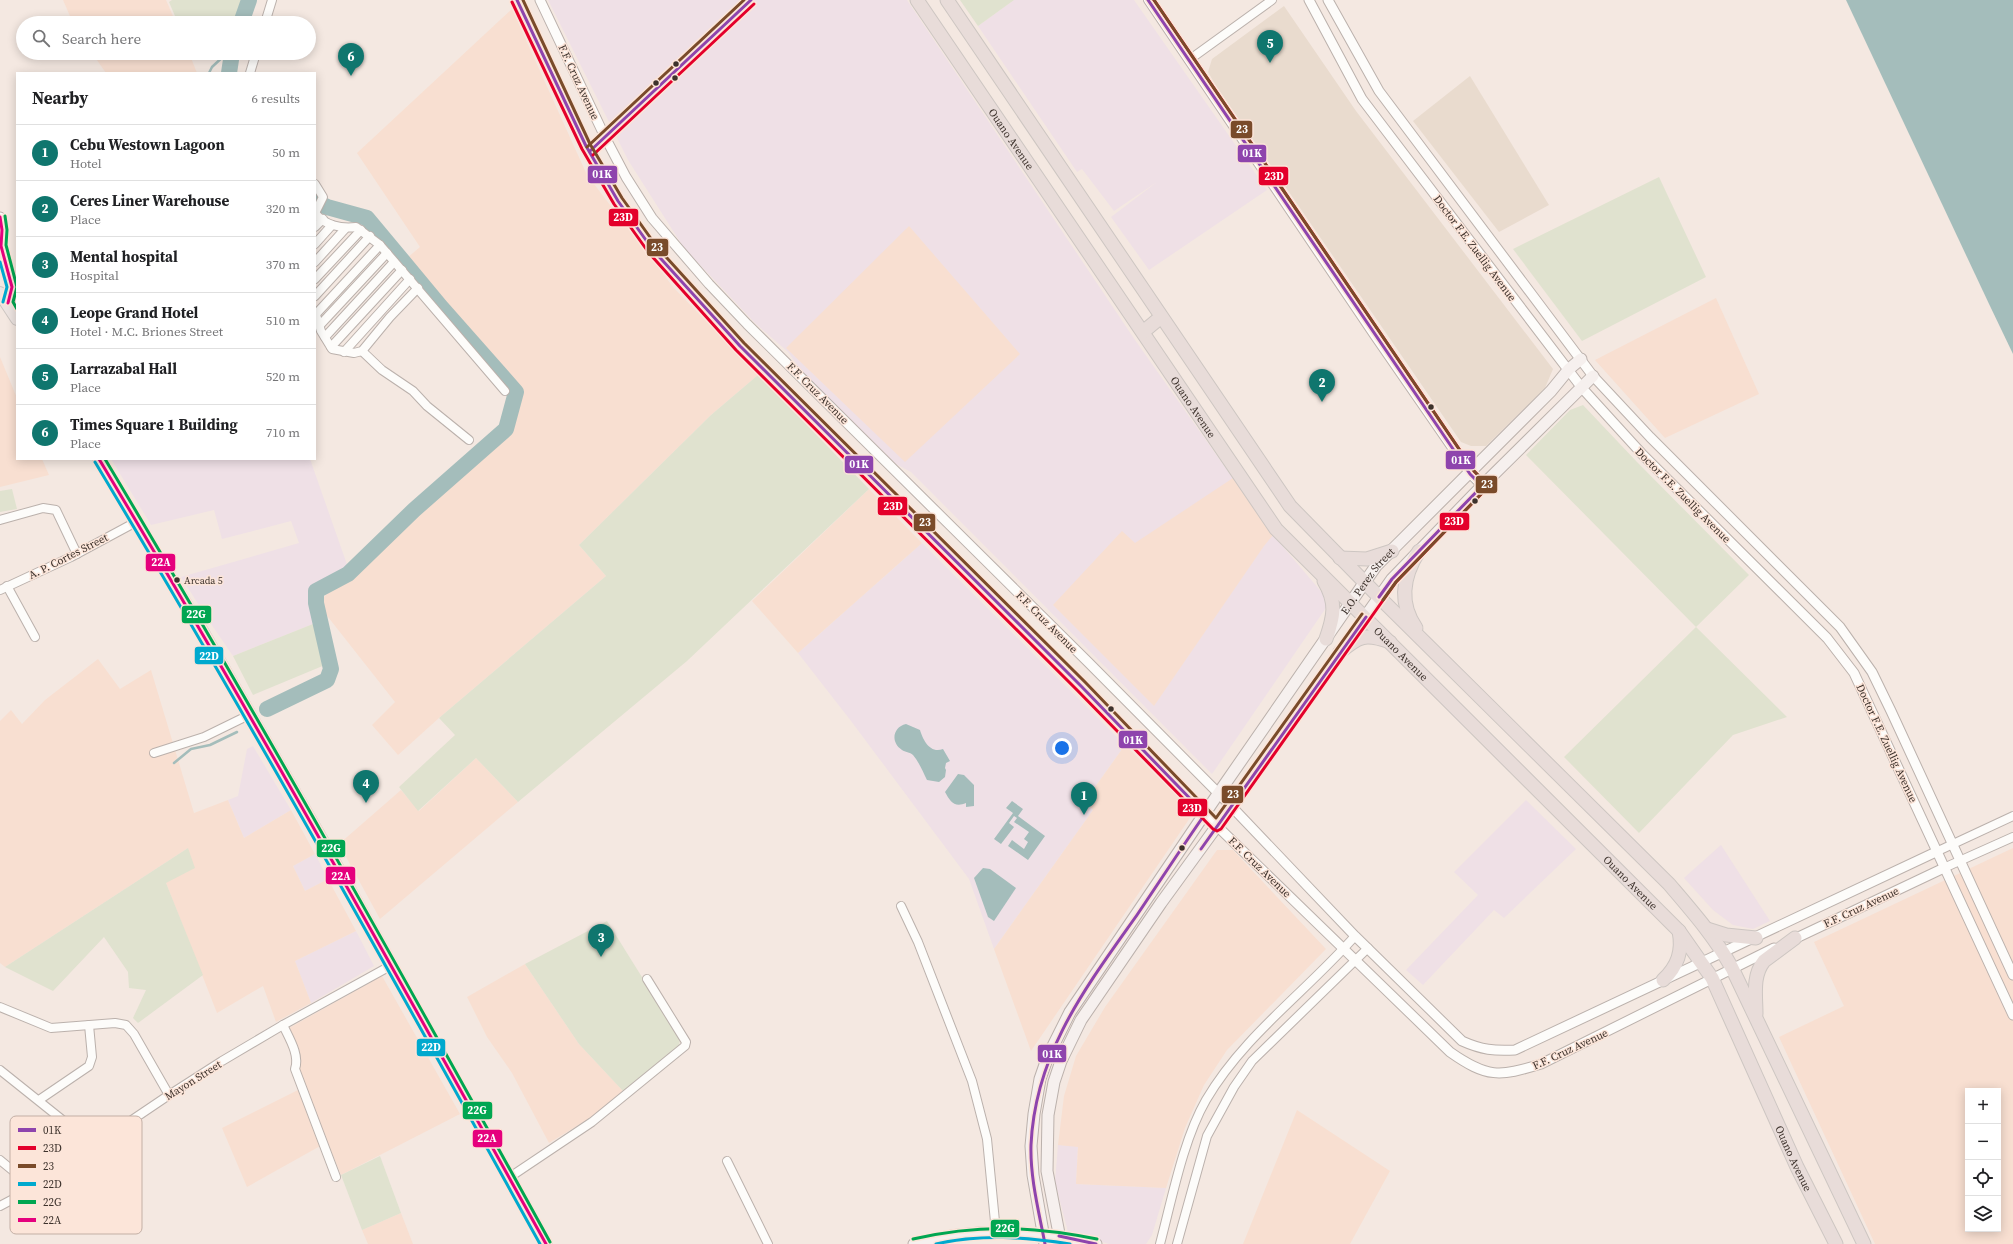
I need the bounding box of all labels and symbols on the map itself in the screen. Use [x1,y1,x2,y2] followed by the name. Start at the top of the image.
[1257,30,1283,63] pin: 5
[555,42,603,123] street label: F.F. Cruz Avenue
[338,43,364,76] pin: 6
[671,59,681,69] unlabelled marker
[670,73,680,83] unlabelled marker
[651,78,661,88] unlabelled marker
[985,106,1037,173] street label: Ouano Avenue
[1230,120,1253,139] line badge: 23
[1236,122,1248,137] text: 23
[1237,144,1267,163] line badge: 01K
[1242,146,1262,161] text: 01K
[587,165,618,184] line badge: 01K
[1258,166,1289,186] line badge: 23D
[592,167,612,182] text: 01K
[1264,169,1284,184] text: 23D
[1430,192,1520,305] street label: Doctor F.E. Zuellig Avenue
[608,208,639,227] line badge: 23D
[613,210,633,225] text: 23D
[646,238,669,257] line badge: 23
[651,240,663,255] text: 23
[783,359,852,428] street label: F.F. Cruz Avenue
[1309,369,1335,402] pin: 2
[1167,374,1219,441] street label: Ouano Avenue
[1426,402,1436,412] unlabelled marker
[1632,444,1734,547] street label: Doctor F.E. Zuellig Avenue
[1445,450,1476,470] line badge: 01K
[1451,453,1471,468] text: 01K
[844,455,874,474] line badge: 01K
[849,457,869,472] text: 01K
[1475,475,1498,494] line badge: 23
[1481,477,1493,492] text: 23
[877,496,908,516] line badge: 23D
[1470,496,1480,506] unlabelled marker
[883,499,903,514] text: 23D
[1439,512,1470,531] line badge: 23D
[913,513,936,532] line badge: 23
[1444,514,1464,529] text: 23D
[919,515,931,530] text: 23
[26,530,111,583] street label: A. P. Cortes Street
[1337,544,1398,618] street label: E.O. Perez Street
[145,553,176,572] line badge: 22A
[151,555,171,570] text: 22A
[184,574,223,587] place label: Arcada 5
[172,575,182,585] marker: Arcada 5
[1012,588,1081,657] street label: F.F. Cruz Avenue
[181,605,212,624] line badge: 22G
[186,607,206,622] text: 22G
[1370,624,1432,685] street label: Ouano Avenue
[194,646,224,665] line badge: 22D
[199,649,219,664] text: 22D
[1852,681,1921,805] street label: Doctor F.E. Zuellig Avenue
[1106,704,1116,714] unlabelled marker
[1118,730,1148,749] line badge: 01K
[1123,733,1143,748] text: 01K
[1052,738,1072,758] your location
[353,770,379,803] pin: 4
[1071,782,1097,815] pin: 1
[1221,785,1244,804] line badge: 23
[1227,787,1239,802] text: 23
[1177,798,1208,817] line badge: 23D
[1182,801,1202,816] text: 23D
[1225,834,1294,901] street label: F.F. Cruz Avenue
[316,839,346,858] line badge: 22G
[321,841,341,856] text: 22G
[1177,843,1187,853] unlabelled marker
[1600,852,1661,914] street label: Ouano Avenue
[325,866,356,885] line badge: 22A
[331,869,351,884] text: 22A
[1821,883,1902,931] street label: F.F. Cruz Avenue
[588,924,614,957] pin: 3
[1530,1025,1611,1073] street label: F.F. Cruz Avenue
[416,1038,446,1057] line badge: 22D
[421,1040,441,1055] text: 22D
[1037,1044,1067,1063] line badge: 01K
[1042,1047,1062,1062] text: 01K
[162,1057,225,1104] street label: Mayon Street
[462,1101,493,1120] line badge: 22G
[467,1103,487,1118] text: 22G
[10,1116,142,1234] legend
[43,1123,62,1138] text: 01K
[1771,1123,1815,1195] street label: Ouano Avenue
[472,1129,503,1148] line badge: 22A
[477,1131,497,1146] text: 22A
[43,1141,62,1156] text: 23D
[43,1159,54,1174] text: 23
[43,1177,62,1192] text: 22D
[43,1195,62,1210] text: 22G
[43,1213,62,1228] text: 22A
[990,1219,1020,1238] line badge: 22G
[995,1221,1015,1236] text: 22G

